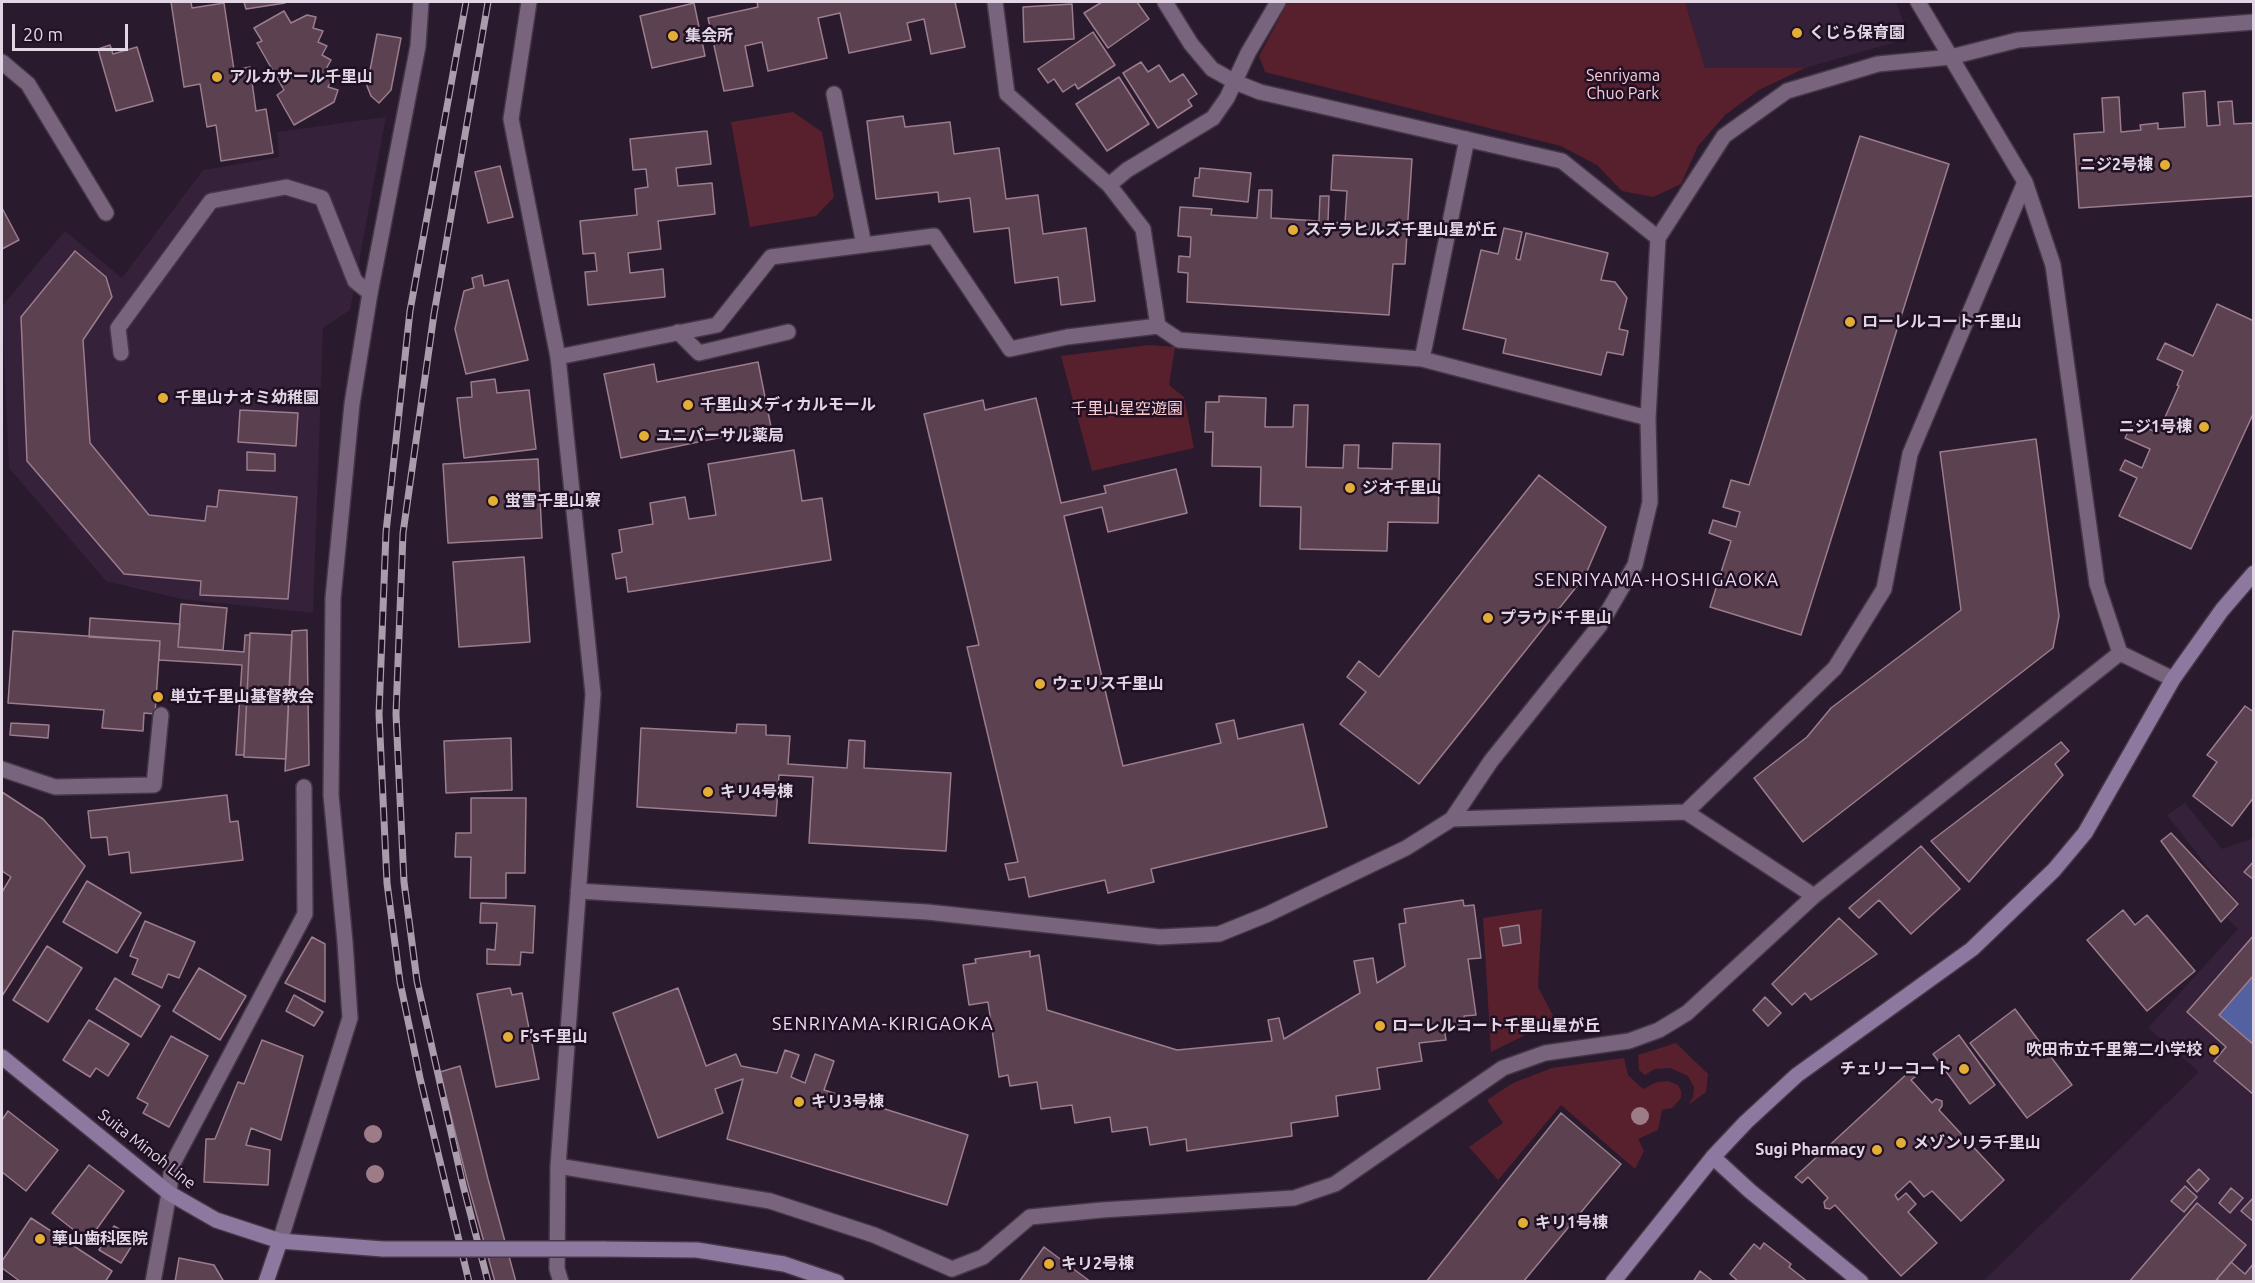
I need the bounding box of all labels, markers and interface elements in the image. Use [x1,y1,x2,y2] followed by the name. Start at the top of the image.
[15,12,130,50] scale bar
[1809,23,1905,43] place label: くじら保育園
[23,24,63,44] text: 20 m
[685,26,733,46] place label: 集会所
[1790,26,1804,40] marker: くじら保育園
[666,29,680,43] marker: 集会所
[1586,66,1660,104] park label: Senriyama Chuo Park
[229,67,373,87] place label: アルカサール千里山
[210,70,224,84] marker: アルカサール千里山
[2080,155,2153,175] place label: ニジ2号棟
[2158,158,2172,172] marker: ニジ2号棟
[1305,220,1497,240] place label: ステラヒルズ千里山星が丘
[1286,223,1300,237] marker: ステラヒルズ千里山星が丘
[1862,312,2022,332] place label: ローレルコート千里山
[1843,315,1857,329] marker: ローレルコート千里山
[175,388,319,408] place label: 千里山ナオミ幼稚園
[156,391,170,405] marker: 千里山ナオミ幼稚園
[700,395,876,415] place label: 千里山メディカルモール
[681,398,695,412] marker: 千里山メディカルモール
[1071,399,1183,419] park label: 千里山星空遊園
[2119,417,2192,437] place label: ニジ1号棟
[2197,420,2211,434] marker: ニジ1号棟
[656,426,784,446] place label: ユニバーサル薬局
[637,429,651,443] marker: ユニバーサル薬局
[1362,478,1442,498] place label: ジオ千里山
[1343,481,1357,495] marker: ジオ千里山
[505,491,601,511] place label: 蛍雪千里山寮
[486,494,500,508] marker: 蛍雪千里山寮
[1534,569,1780,591] district label: SENRIYAMA-HOSHIGAOKA
[1500,608,1612,628] place label: プラウド千里山
[1481,611,1495,625] marker: プラウド千里山
[1052,674,1164,694] place label: ウェリス千里山
[1033,677,1047,691] marker: ウェリス千里山
[170,687,314,707] place label: 単立千里山基督教会
[151,690,165,704] marker: 単立千里山基督教会
[720,782,793,802] place label: キリ4号棟
[701,785,715,799] marker: キリ4号棟
[772,1013,994,1035] district label: SENRIYAMA-KIRIGAOKA
[1392,1016,1600,1036] place label: ローレルコート千里山星が丘
[1373,1019,1387,1033] marker: ローレルコート千里山星が丘
[520,1027,588,1047] place label: F’s千里山
[501,1030,515,1044] marker: F’s千里山
[2026,1040,2202,1060] place label: 吹田市立千里第二小学校
[2207,1043,2221,1057] marker: 吹田市立千里第二小学校
[1840,1059,1952,1079] place label: チェリーコート
[1957,1062,1971,1076] marker: チェリーコート
[811,1092,884,1112] place label: キリ3号棟
[792,1095,806,1109] marker: キリ3号棟
[94,1105,200,1193] street label: Suita Minoh Line
[1913,1133,2041,1153] place label: メゾンリラ千里山
[1894,1136,1908,1150] marker: メゾンリラ千里山
[1755,1140,1865,1160] place label: Sugi Pharmacy
[1870,1143,1884,1157] marker: Sugi Pharmacy
[1535,1213,1608,1233] place label: キリ1号棟
[1516,1216,1530,1230] marker: キリ1号棟
[52,1229,148,1249] place label: 華山歯科医院
[33,1232,47,1246] marker: 華山歯科医院
[1061,1254,1134,1274] place label: キリ2号棟
[1042,1257,1056,1271] marker: キリ2号棟

